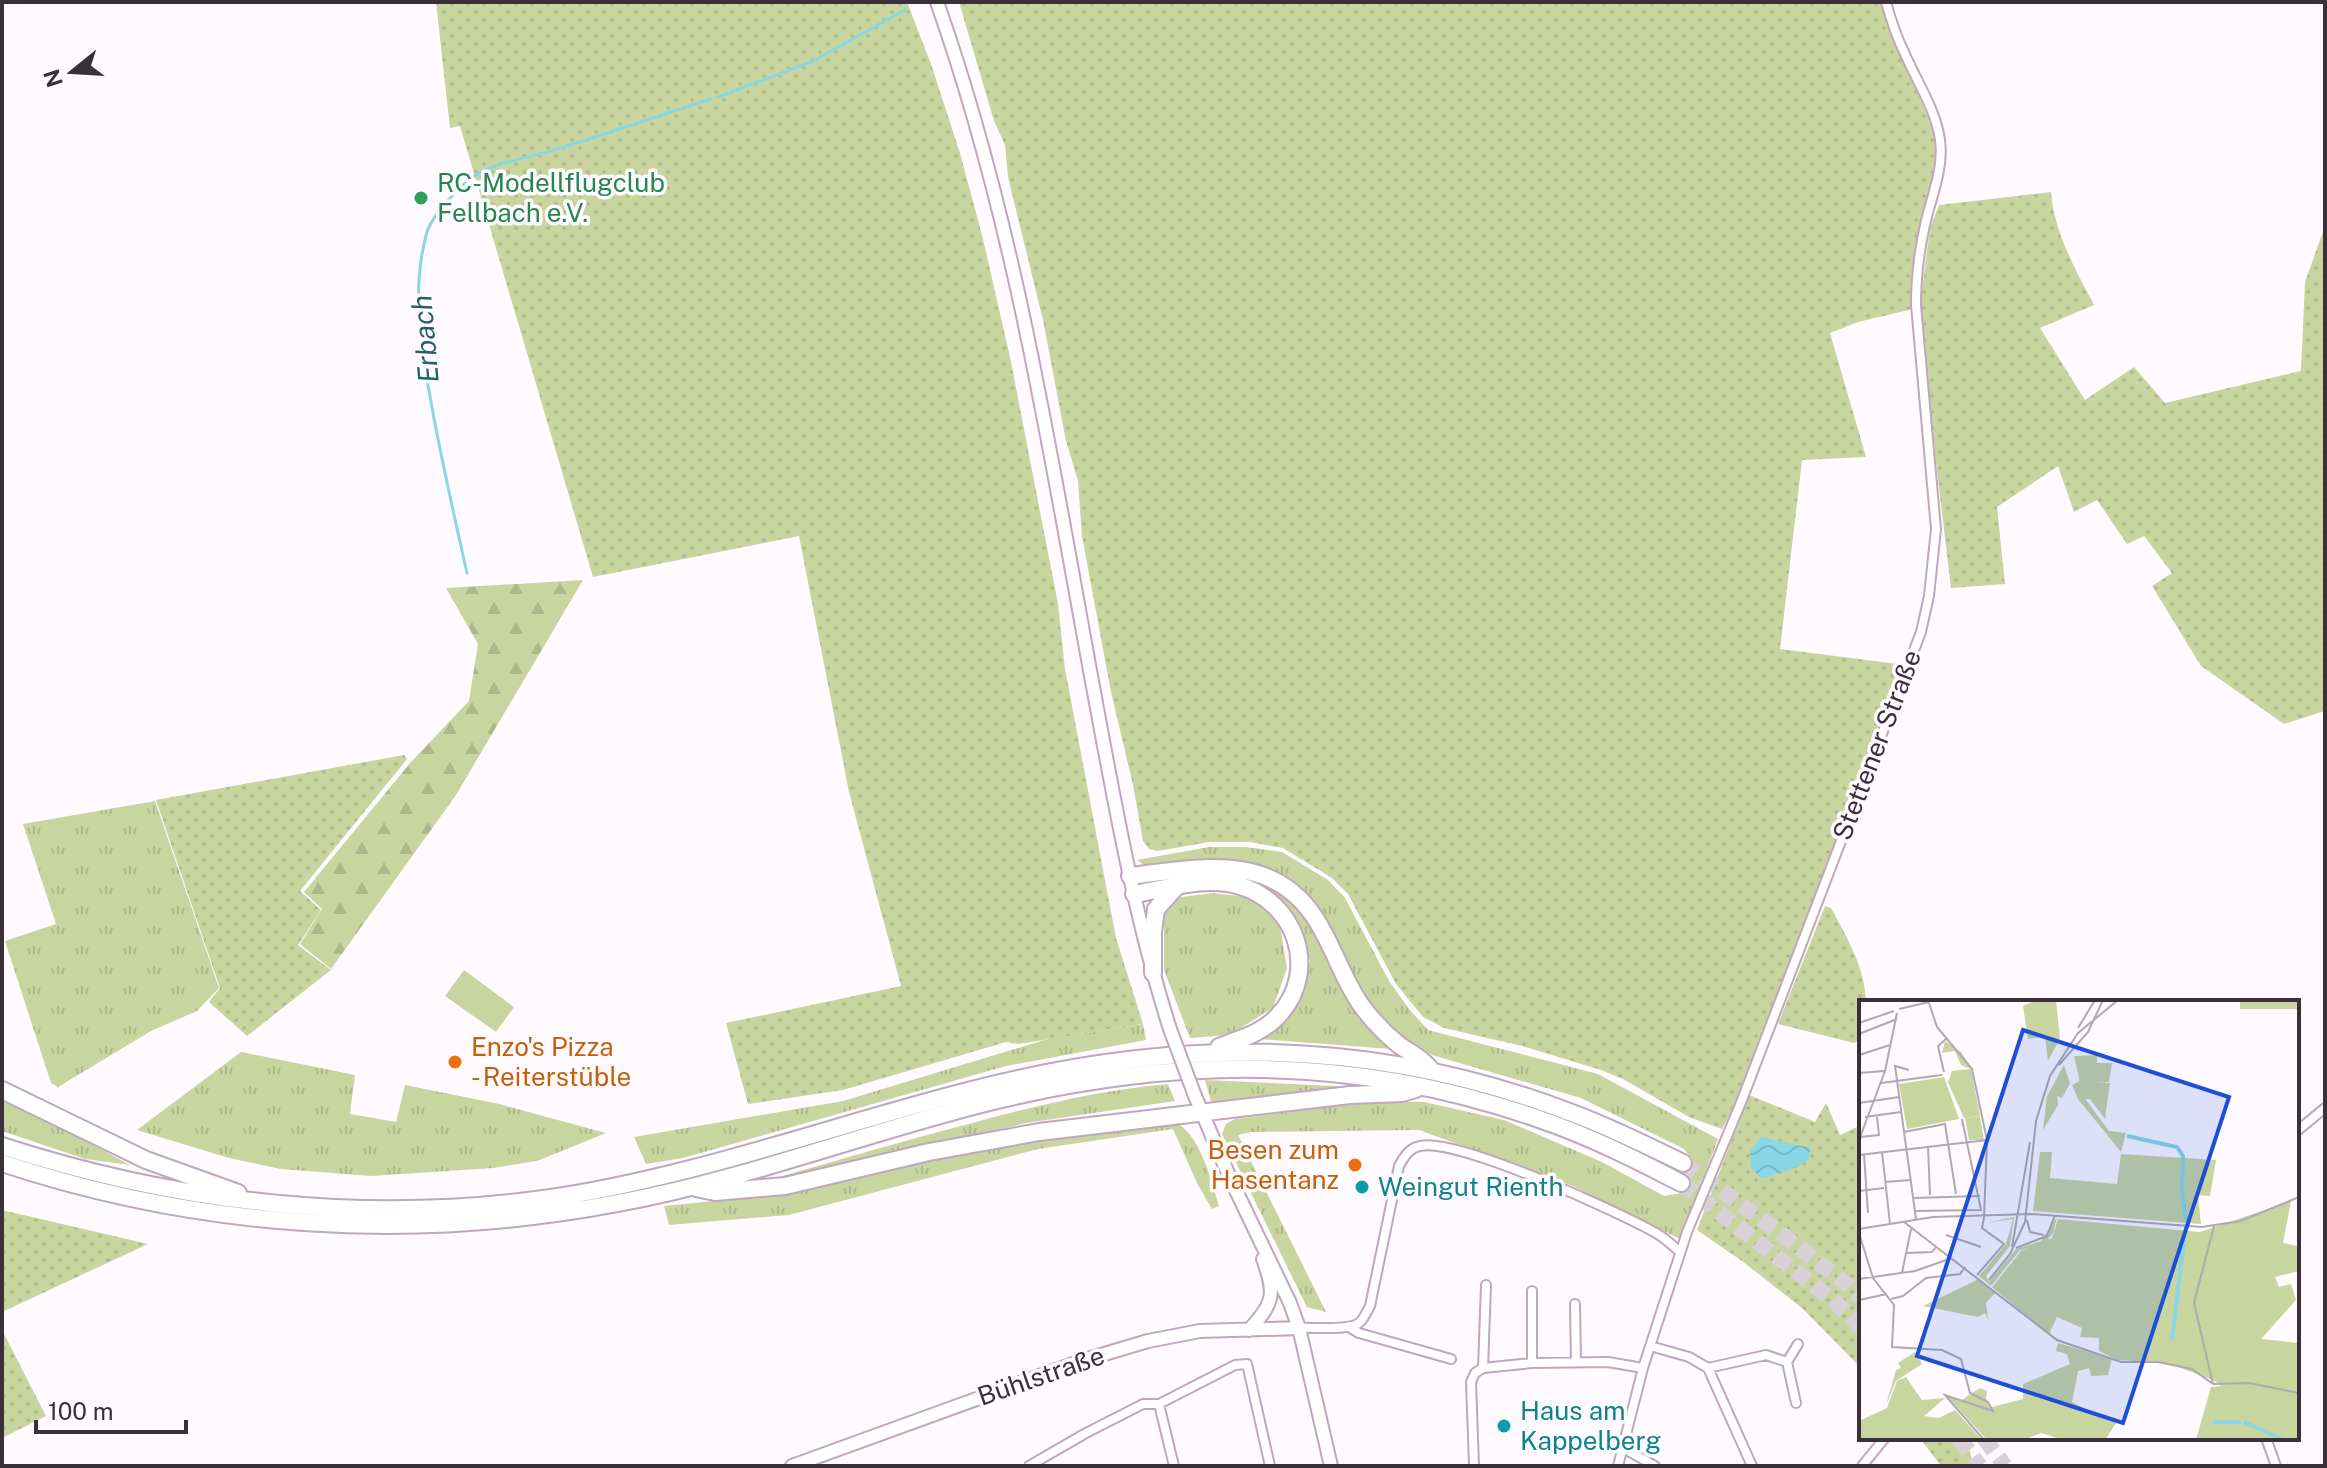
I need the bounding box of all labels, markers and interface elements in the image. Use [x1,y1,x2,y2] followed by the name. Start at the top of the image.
[32,32,112,112] north arrow
[38,66,68,90] text: N
[437,167,665,228] place label: RC-Modellflugclub Fellbach e.V.
[412,189,430,207] marker: RC-Modellflugclub Fellbach e.V.
[404,294,445,384] water label: Erbach
[1826,645,1927,844] street label: Stettener Straße
[1859,1000,2299,1440] inset map
[471,1031,631,1092] place label: Enzo's Pizza - Reiterstüble
[446,1053,464,1071] marker: Enzo's Pizza - Reiterstüble
[1207,1134,1339,1195] place label: Besen zum Hasentanz
[1346,1156,1364,1174] marker: Besen zum Hasentanz
[1378,1171,1563,1202] place label: Weingut Rienth
[1353,1178,1371,1196] marker: Weingut Rienth
[973,1339,1108,1412] street label: Bühlstraße
[36,1384,186,1434] scale bar
[1520,1395,1662,1456] place label: Haus am Kappelberg
[48,1397,114,1425] text: 100 m
[1495,1417,1513,1435] marker: Haus am Kappelberg

